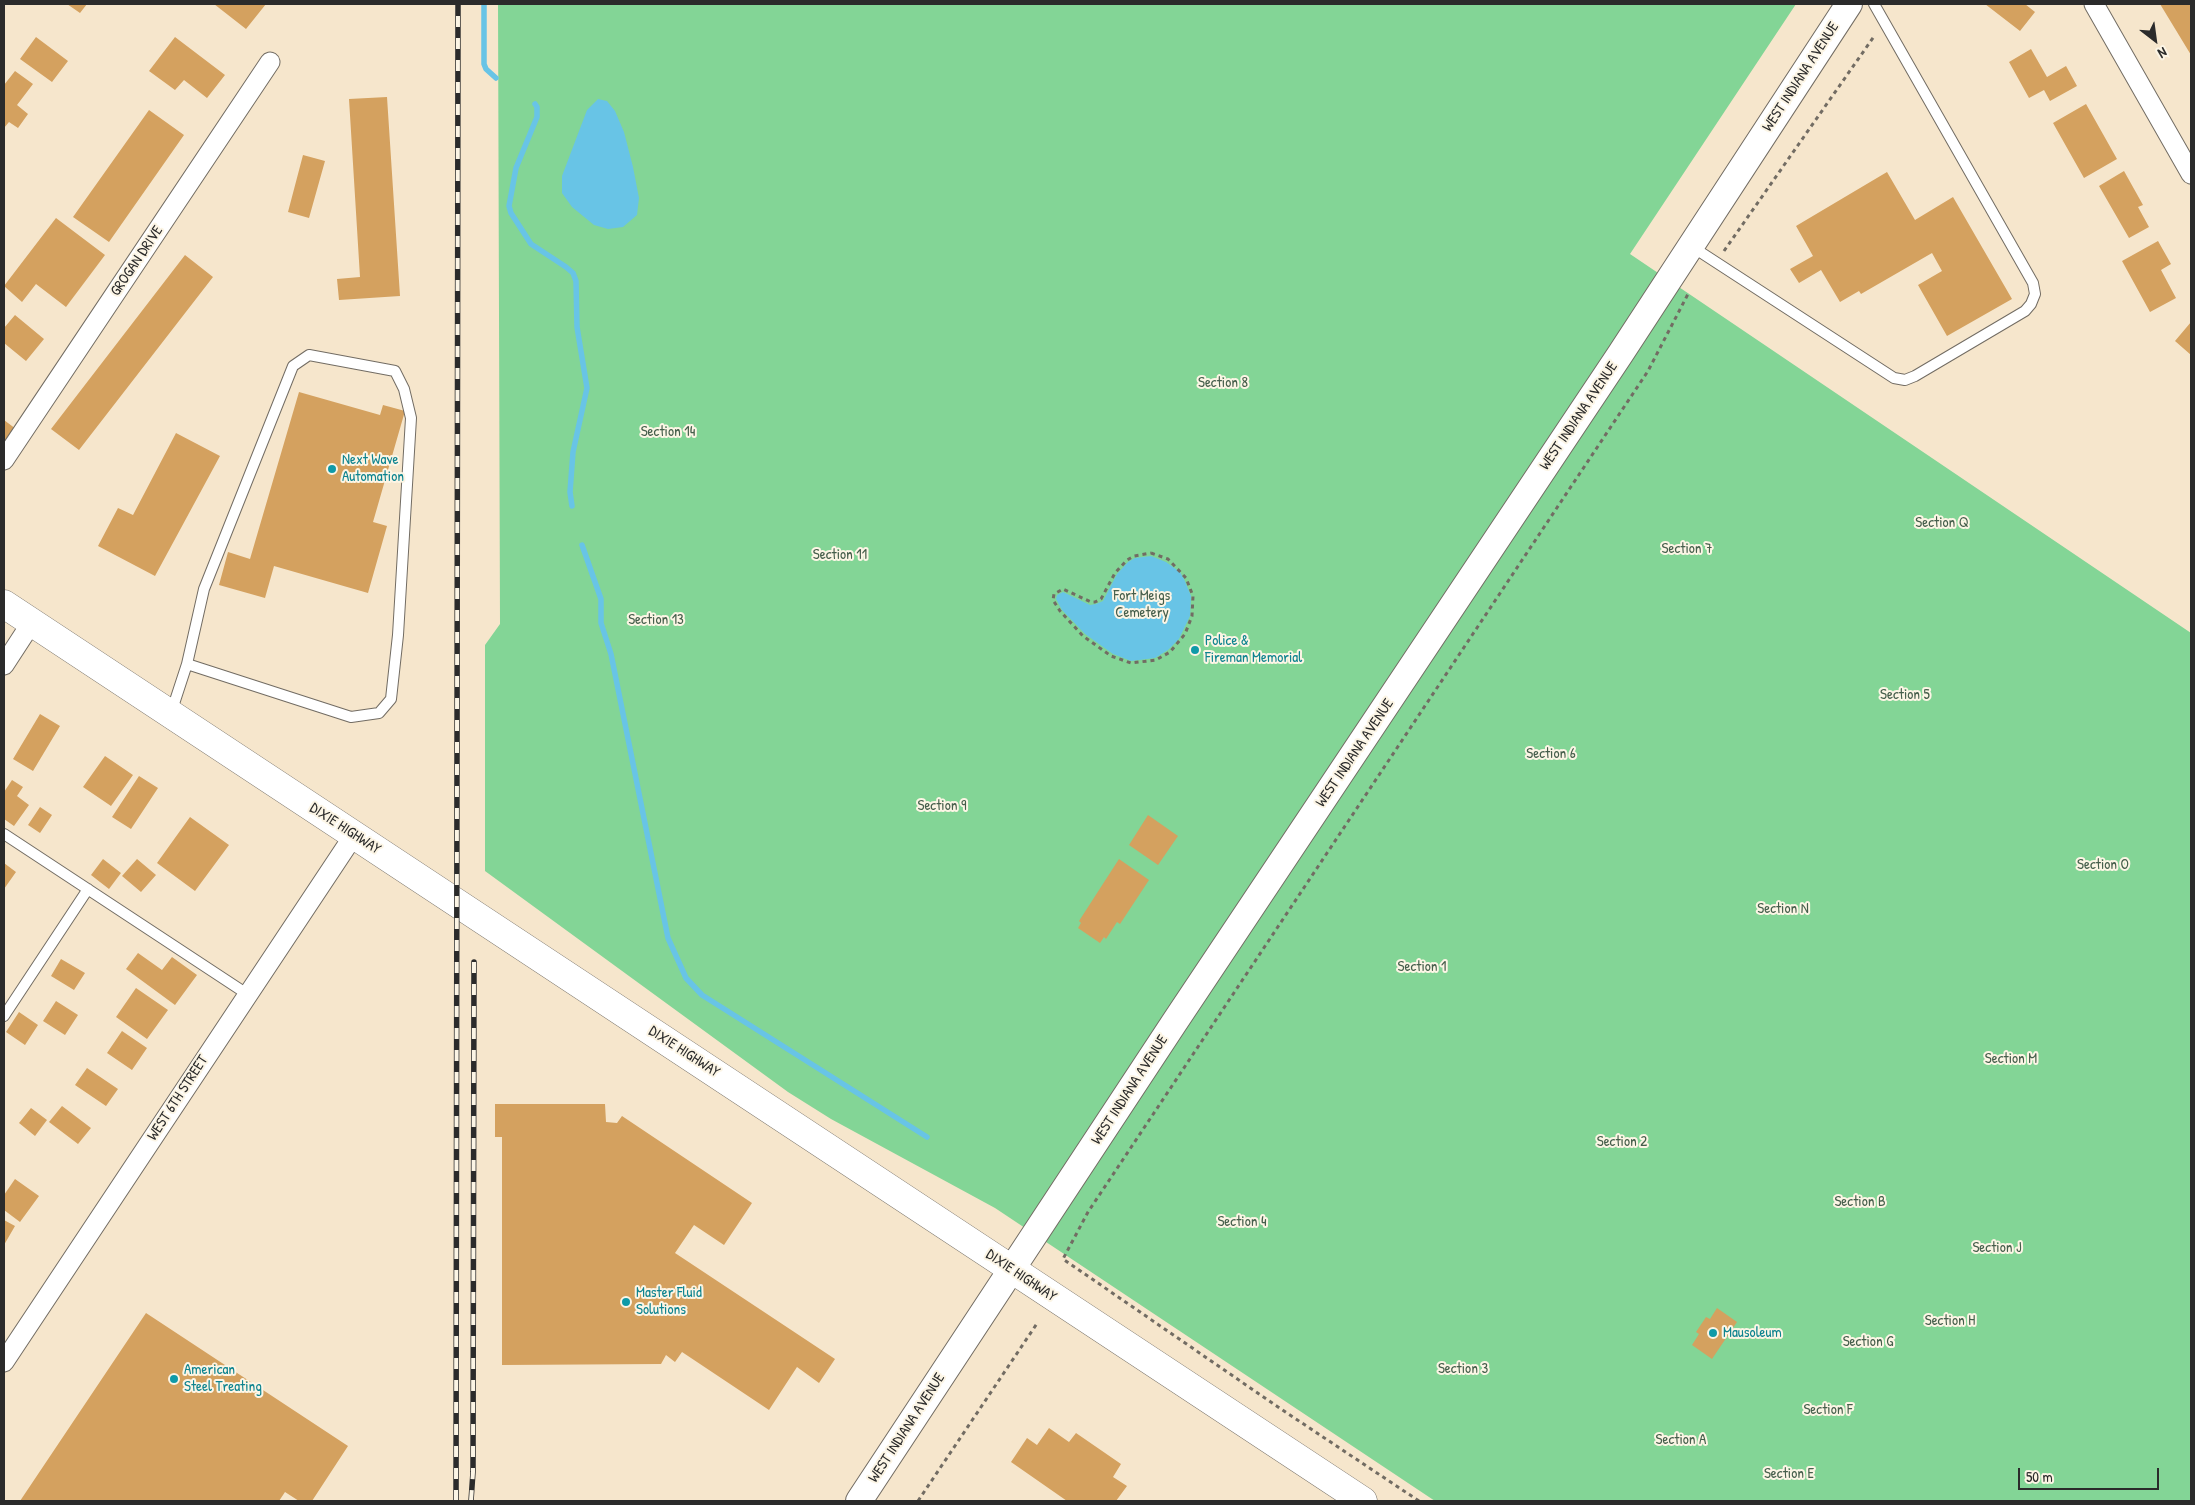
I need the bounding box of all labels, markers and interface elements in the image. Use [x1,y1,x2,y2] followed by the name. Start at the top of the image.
[2130,15,2180,65] north arrow
[1759,19,1843,135] street label: WEST INDIANA AVENUE
[2155,43,2171,64] text: N
[107,222,167,300] street label: GROGAN DRIVE
[1536,358,1622,474] street label: WEST INDIANA AVENUE
[1198,374,1248,392] park label: Section 8
[641,423,695,441] park label: Section 14
[342,451,404,486] place label: Next Wave Automation
[326,463,338,475] marker: Next Wave Automation
[1915,514,1969,532] park label: Section Q
[1662,540,1712,558] park label: Section 7
[813,546,867,564] park label: Section 11
[1114,587,1170,622] park label: Fort Meigs Cemetery
[628,611,684,629] park label: Section 13
[1205,632,1302,667] place label: Police & Fireman Memorial
[1189,644,1201,656] marker: Police & Fireman Memorial
[1880,686,1930,704] park label: Section 5
[1312,695,1398,811] street label: WEST INDIANA AVENUE
[1526,745,1576,763] park label: Section 6
[918,797,966,815] park label: Section 9
[306,799,384,859] street label: DIXIE HIGHWAY
[2077,856,2129,874] park label: Section O
[1757,900,1809,918] park label: Section N
[1398,958,1446,976] park label: Section 1
[645,1022,723,1082] street label: DIXIE HIGHWAY
[1088,1032,1172,1148] street label: WEST INDIANA AVENUE
[1985,1050,2037,1068] park label: Section M
[144,1052,212,1144] street label: WEST 6TH STREET
[1597,1133,1647,1151] park label: Section 2
[1834,1193,1886,1211] park label: Section B
[1217,1213,1267,1231] park label: Section 4
[1972,1239,2022,1257] park label: Section J
[982,1246,1060,1306] street label: DIXIE HIGHWAY
[636,1284,702,1319] place label: Master Fluid Solutions
[620,1296,632,1308] marker: Master Fluid Solutions
[1925,1312,1975,1330] park label: Section H
[1723,1324,1782,1342] place label: Mausoleum
[1707,1327,1719,1339] marker: Mausoleum
[1843,1333,1893,1351] park label: Section G
[1438,1360,1488,1378] park label: Section 3
[184,1361,262,1396] place label: American Steel Treating
[865,1370,949,1486] street label: WEST INDIANA AVENUE
[168,1373,180,1385] marker: American Steel Treating
[1803,1401,1853,1419] park label: Section F
[1656,1431,1706,1449] park label: Section A
[2020,1458,2161,1490] scale bar
[1764,1465,1814,1483] park label: Section E
[2026,1466,2053,1487] text: 50 m

